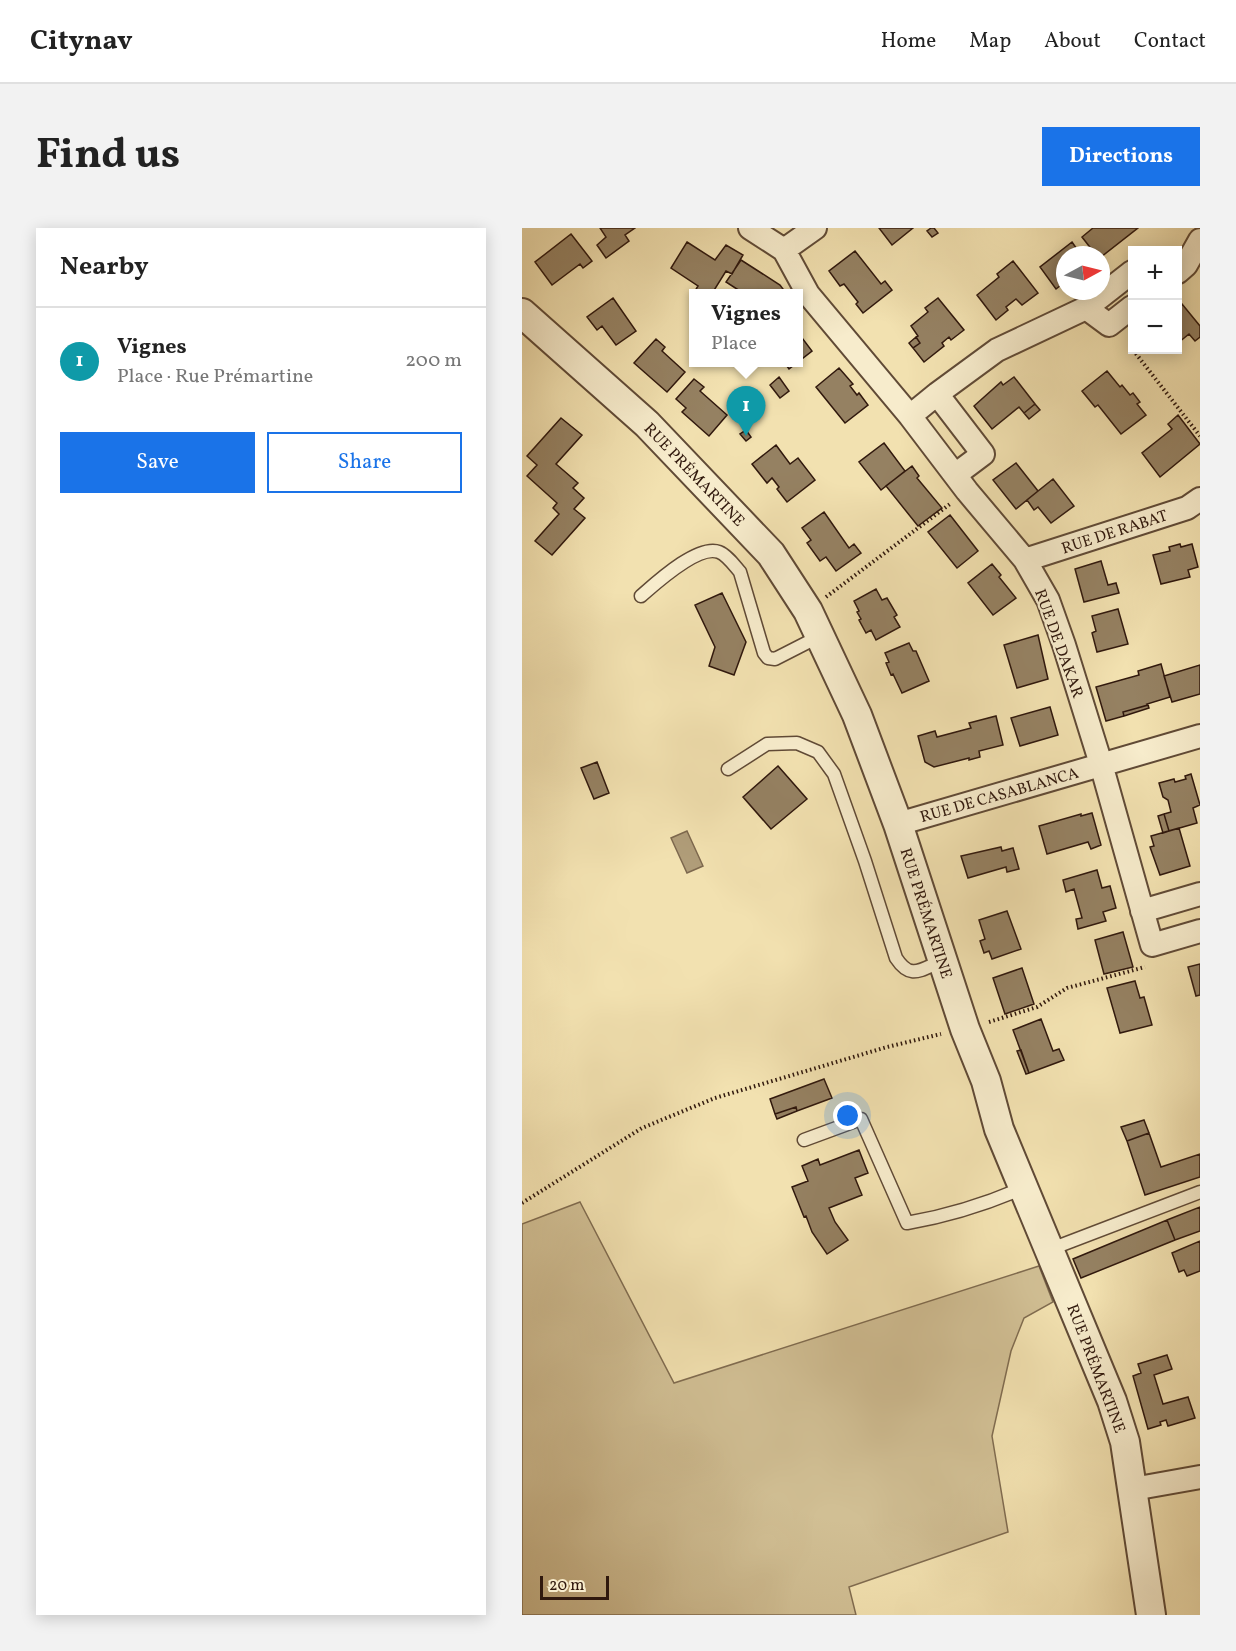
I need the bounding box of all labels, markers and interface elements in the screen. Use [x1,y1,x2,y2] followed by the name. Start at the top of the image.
[30,22,133,61] text: Citynav
[881,27,936,56] text: Home
[969,27,1011,56] text: Map
[1044,27,1101,56] text: About
[1134,27,1206,56] text: Contact
[36,127,180,186] text: Find us
[1042,127,1200,186] button: Directions
[1056,246,1110,300] north arrow
[1128,246,1182,354] map controls
[1128,246,1182,300] button: +
[60,249,149,285] text: Nearby
[689,289,803,367] popup
[711,299,781,330] text: Vignes
[1128,300,1182,354] button: −
[711,330,757,358] text: Place
[117,332,187,363] text: Vignes
[75,347,84,375] text: 1
[405,347,462,375] text: 200 m
[117,363,313,391] text: Place · Rue Prémartine
[726,386,766,436] pin: 1
[638,419,749,532] street label: RUE PRÉMARTINE
[60,432,255,493] button: Save
[267,432,462,493] button: Share
[1059,505,1170,560] street label: RUE DE RABAT
[1028,586,1088,701] street label: RUE DE DAKAR
[918,763,1081,829] street label: RUE DE CASABLANCA
[894,845,957,982] street label: RUE PRÉMARTINE
[833,1101,862,1130] your location
[1060,1301,1130,1436] street label: RUE PRÉMARTINE
[540,1573,609,1600] scale bar
[549,1575,584,1597] text: 20 m

